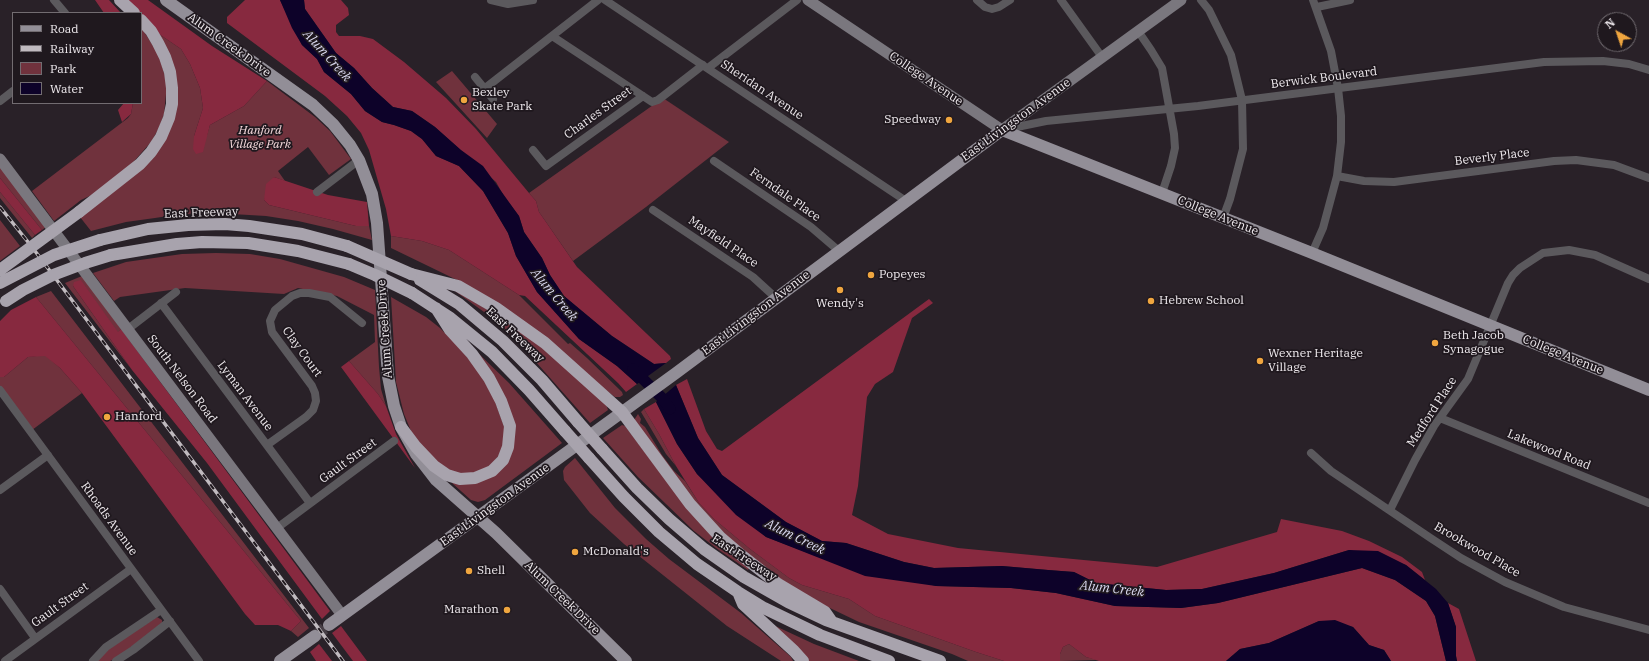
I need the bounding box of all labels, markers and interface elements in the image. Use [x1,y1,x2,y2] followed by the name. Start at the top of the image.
[185,10,273,80] street label: Alum Creek Drive
[12,12,142,104] legend
[1597,12,1637,52] north arrow
[1602,15,1618,32] text: N
[50,21,79,36] text: Road
[300,27,354,85] water label: Alum Creek
[50,41,94,56] text: Railway
[886,49,966,109] street label: College Avenue
[718,57,806,123] street label: Sheridan Avenue
[50,61,76,76] text: Park
[1270,64,1378,92] street label: Berwick Boulevard
[958,75,1074,165] street label: East Livingston Avenue
[50,81,83,96] text: Water
[562,84,634,142] street label: Charles Street
[472,86,532,114] place label: Bexley Skate Park
[459,95,469,105] marker: Bexley Skate Park
[884,113,941,127] place label: Speedway
[944,115,954,125] marker: Speedway
[229,124,291,152] park label: Hanford Village Park
[1454,145,1530,169] street label: Beverly Place
[747,165,823,225] street label: Ferndale Place
[1175,193,1261,239] street label: College Avenue
[164,205,238,221] street label: East Freeway
[685,213,761,271] street label: Mayfield Place
[527,265,581,325] water label: Alum Creek
[699,268,813,358] street label: East Livingston Avenue
[879,268,925,282] place label: Popeyes
[866,270,876,280] marker: Popeyes
[374,279,396,379] street label: Alum Creek Drive
[835,285,845,295] marker: Wendy's
[1159,294,1244,308] place label: Hebrew School
[1146,296,1156,306] marker: Hebrew School
[816,297,864,311] place label: Wendy's
[483,304,547,366] street label: East Freeway
[279,324,325,380] street label: Clay Court
[1443,329,1504,357] place label: Beth Jacob Synagogue
[144,332,220,426] street label: South Nelson Road
[1520,332,1606,378] street label: College Avenue
[1430,338,1440,348] marker: Beth Jacob Synagogue
[1268,347,1363,375] place label: Wexner Heritage Village
[1255,356,1265,366] marker: Wexner Heritage Village
[214,358,276,434] street label: Lyman Avenue
[1404,374,1460,450] street label: Medford Place
[115,410,162,424] place label: Hanford
[102,412,112,422] marker: Hanford
[1505,427,1593,473] street label: Lakewood Road
[317,435,379,487] street label: Gault Street
[437,460,553,550] street label: East Livingston Avenue
[78,480,140,558] street label: Rhoads Avenue
[763,516,827,558] water label: Alum Creek
[1431,519,1523,581] street label: Brookwood Place
[709,532,779,584] street label: East Freeway
[583,545,649,559] place label: McDonald's
[570,547,580,557] marker: McDonald's
[521,558,603,638] street label: Alum Creek Drive
[477,564,505,578] place label: Shell
[464,566,474,576] marker: Shell
[1079,578,1145,600] water label: Alum Creek
[29,579,91,631] street label: Gault Street
[444,603,499,617] place label: Marathon
[502,605,512,615] marker: Marathon

